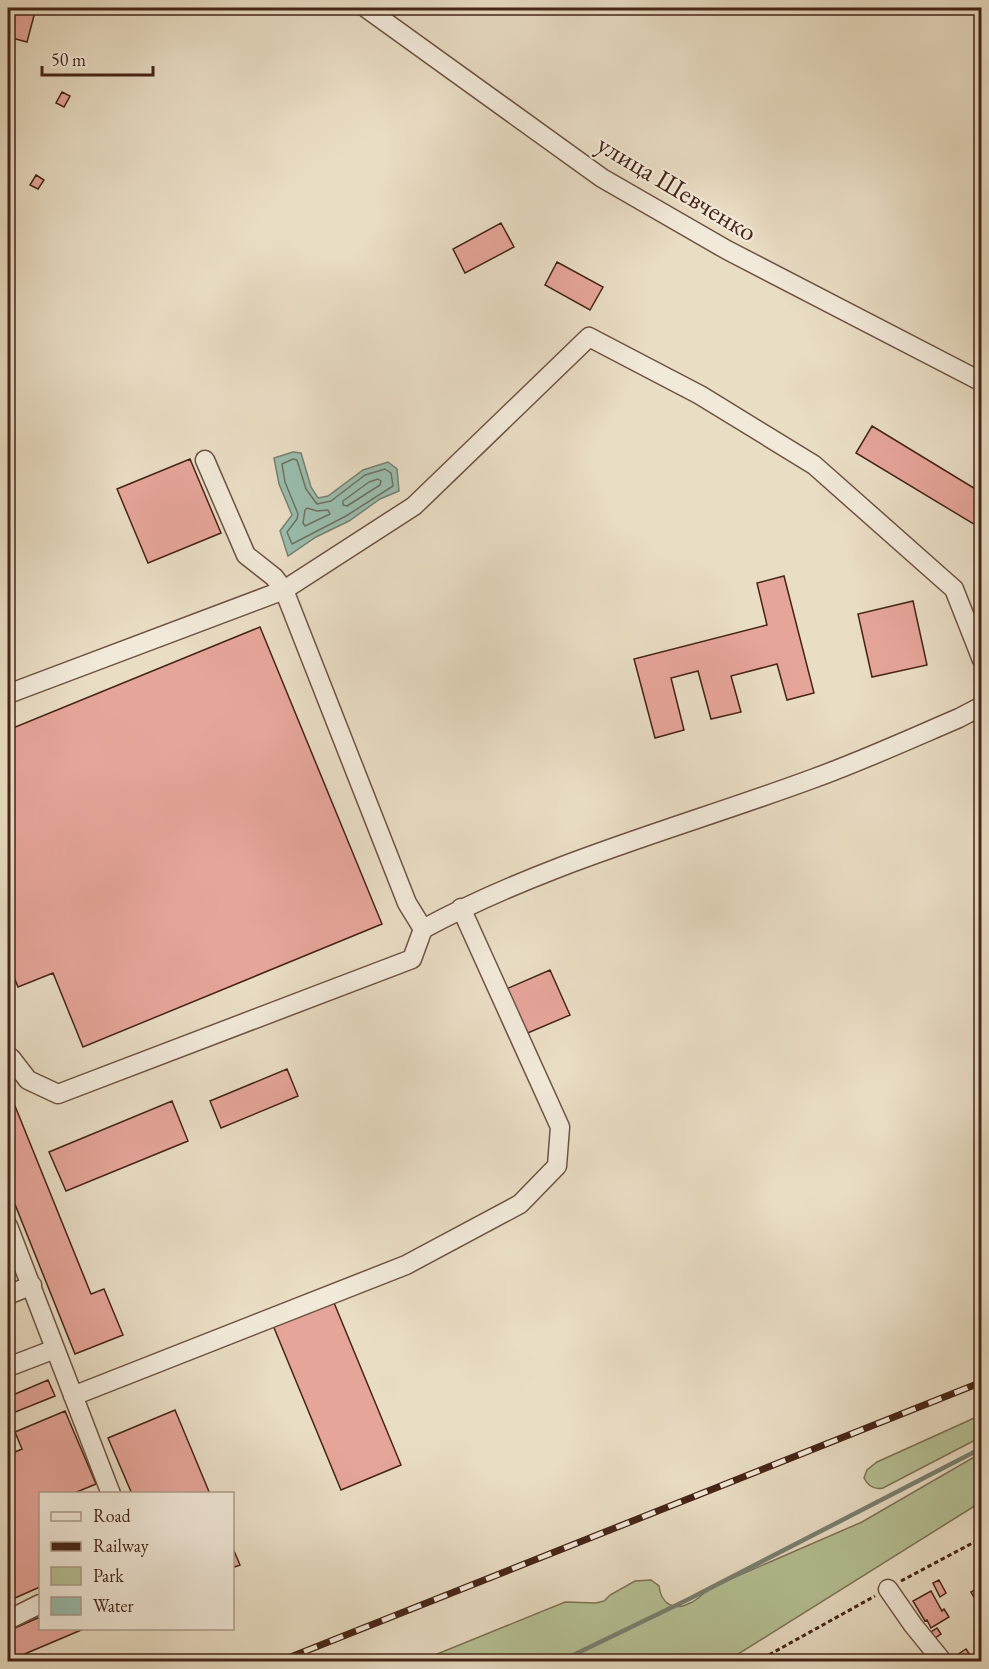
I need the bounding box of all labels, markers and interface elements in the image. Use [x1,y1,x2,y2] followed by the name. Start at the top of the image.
[42,39,153,77] scale bar
[51,48,86,71] text: 50 m
[591,126,764,249] street label: улица Шевченко
[39,1492,234,1630] legend
[93,1504,132,1527] text: Road
[93,1534,149,1557] text: Railway
[93,1564,124,1587] text: Park
[93,1594,134,1617] text: Water

